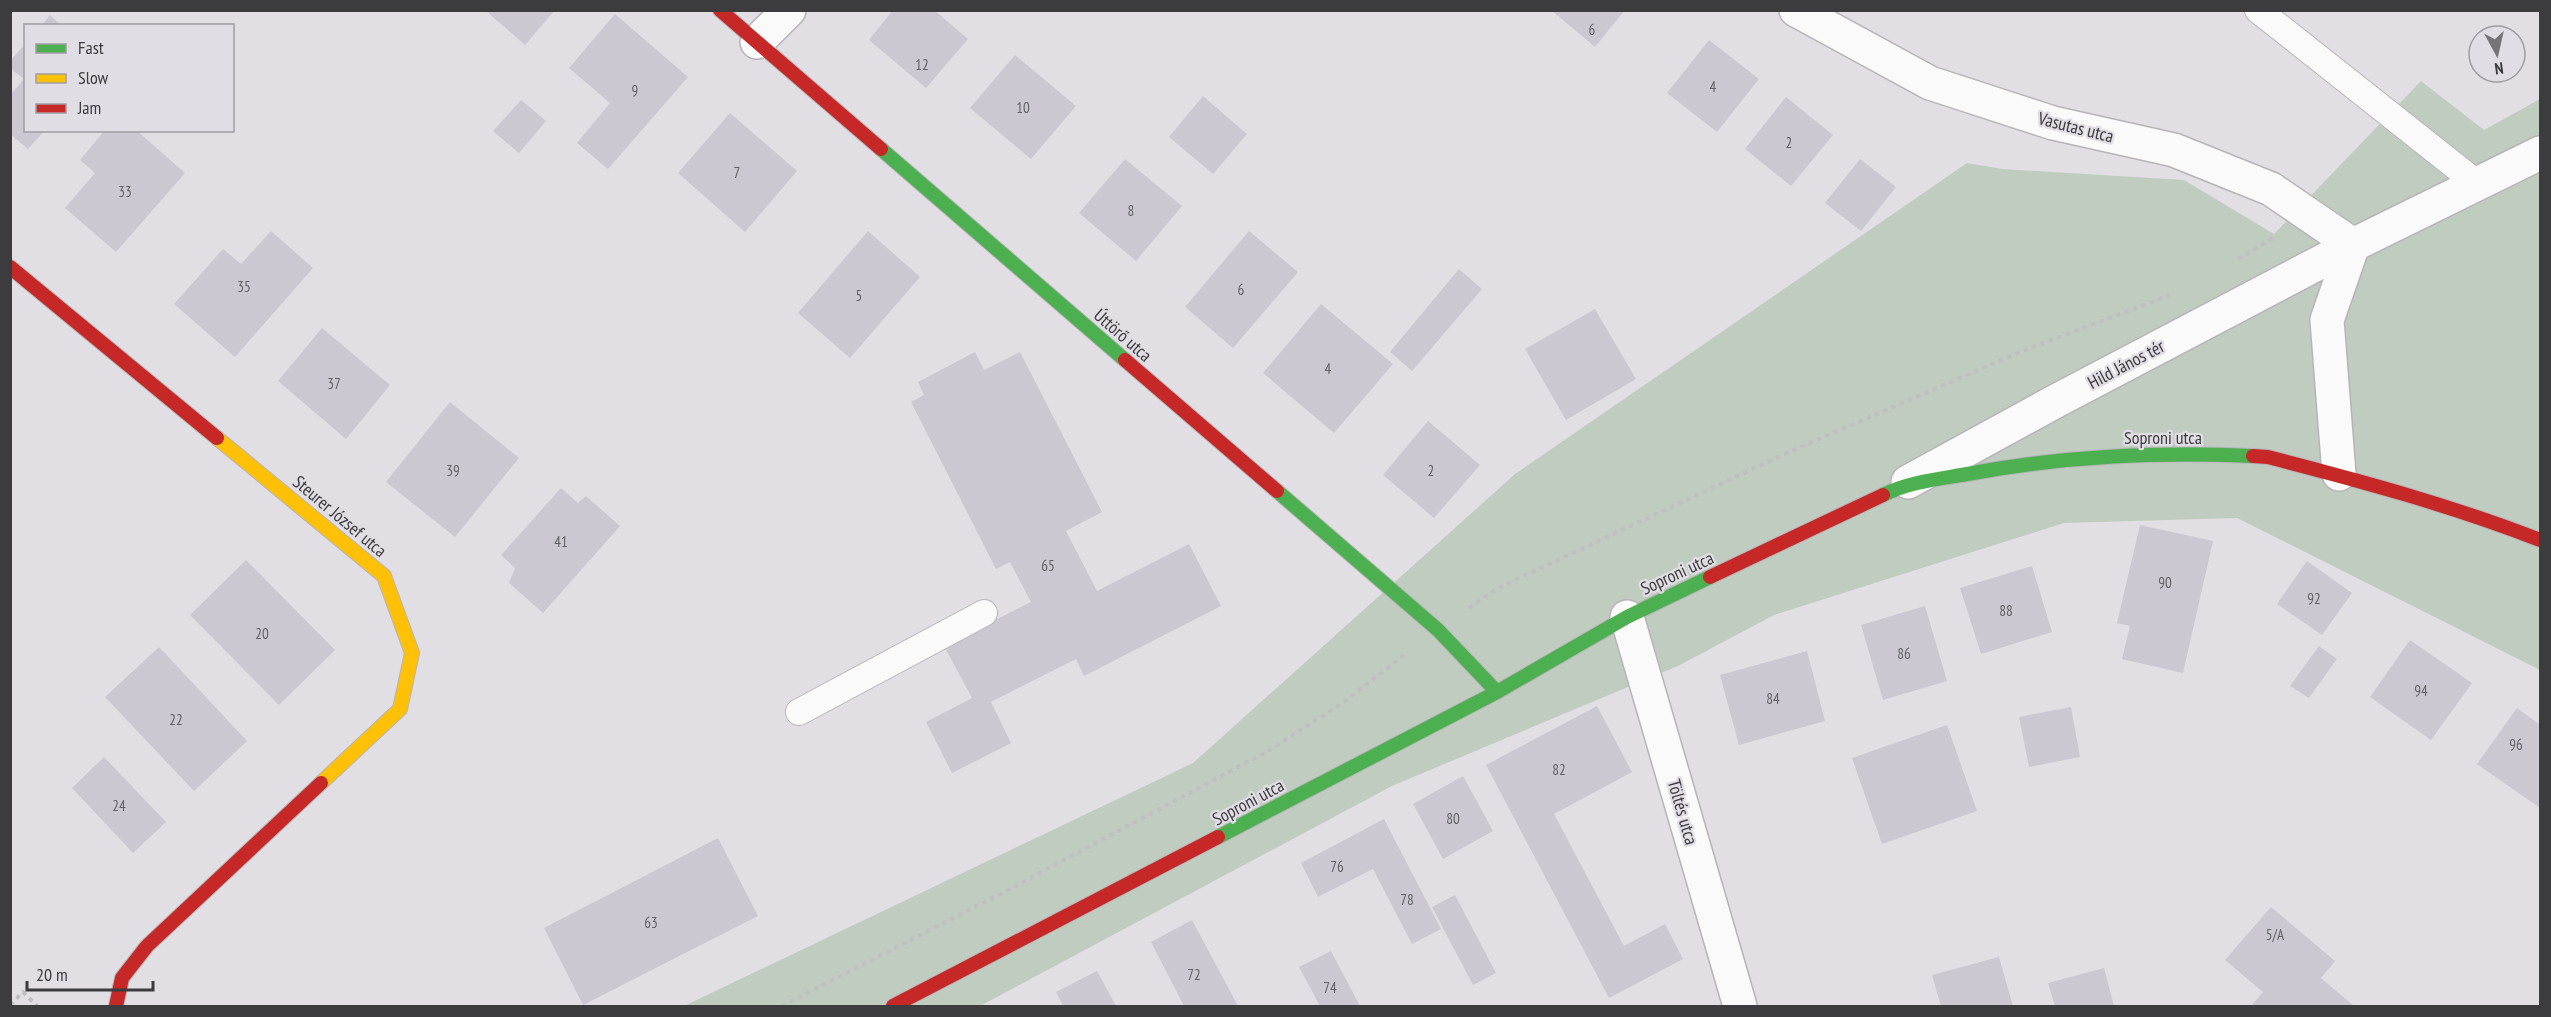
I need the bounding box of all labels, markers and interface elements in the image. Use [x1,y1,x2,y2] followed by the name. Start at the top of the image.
[1589,20,1596,39] house number: 6
[24,24,234,132] legend
[2467,24,2527,84] north arrow
[78,36,104,59] text: Fast
[915,55,929,74] house number: 12
[2493,58,2505,79] text: N
[78,66,109,89] text: Slow
[1710,77,1717,96] house number: 4
[632,81,638,100] house number: 9
[77,96,101,119] text: Jam
[1016,98,1030,117] house number: 10
[2035,106,2116,147] street label: Vasutas utca
[1786,133,1792,152] house number: 2
[734,163,740,182] house number: 7
[118,182,132,201] house number: 33
[1128,201,1134,220] house number: 8
[237,277,251,296] house number: 35
[1238,280,1245,299] house number: 6
[856,286,862,305] house number: 5
[1089,303,1157,367] street label: Úttörő utca
[2084,334,2168,394] street label: Hild János tér
[1325,359,1332,378] house number: 4
[327,374,341,393] house number: 37
[2124,426,2202,449] street label: Soproni utca
[446,461,460,480] house number: 39
[1428,461,1434,480] house number: 2
[288,470,392,562] street label: Steurer József utca
[554,532,568,551] house number: 41
[1637,546,1717,600] street label: Soproni utca
[1041,556,1055,575] house number: 65
[2158,573,2172,592] house number: 90
[2307,589,2321,608] house number: 92
[1999,601,2013,620] house number: 88
[255,624,269,643] house number: 20
[1897,644,1911,663] house number: 86
[2414,681,2428,700] house number: 94
[1766,689,1780,708] house number: 84
[169,710,183,729] house number: 22
[2509,735,2523,754] house number: 96
[1552,760,1566,779] house number: 82
[1208,774,1288,830] street label: Soproni utca
[1663,777,1703,847] street label: Töltés utca
[112,796,126,815] house number: 24
[1446,809,1460,828] house number: 80
[1330,857,1344,876] house number: 76
[1400,890,1414,909] house number: 78
[644,913,658,932] house number: 63
[2266,925,2285,944] house number: 5/A
[27,954,153,992] scale bar
[36,963,68,986] text: 20 m
[1187,965,1201,984] house number: 72
[1323,978,1337,997] house number: 74

